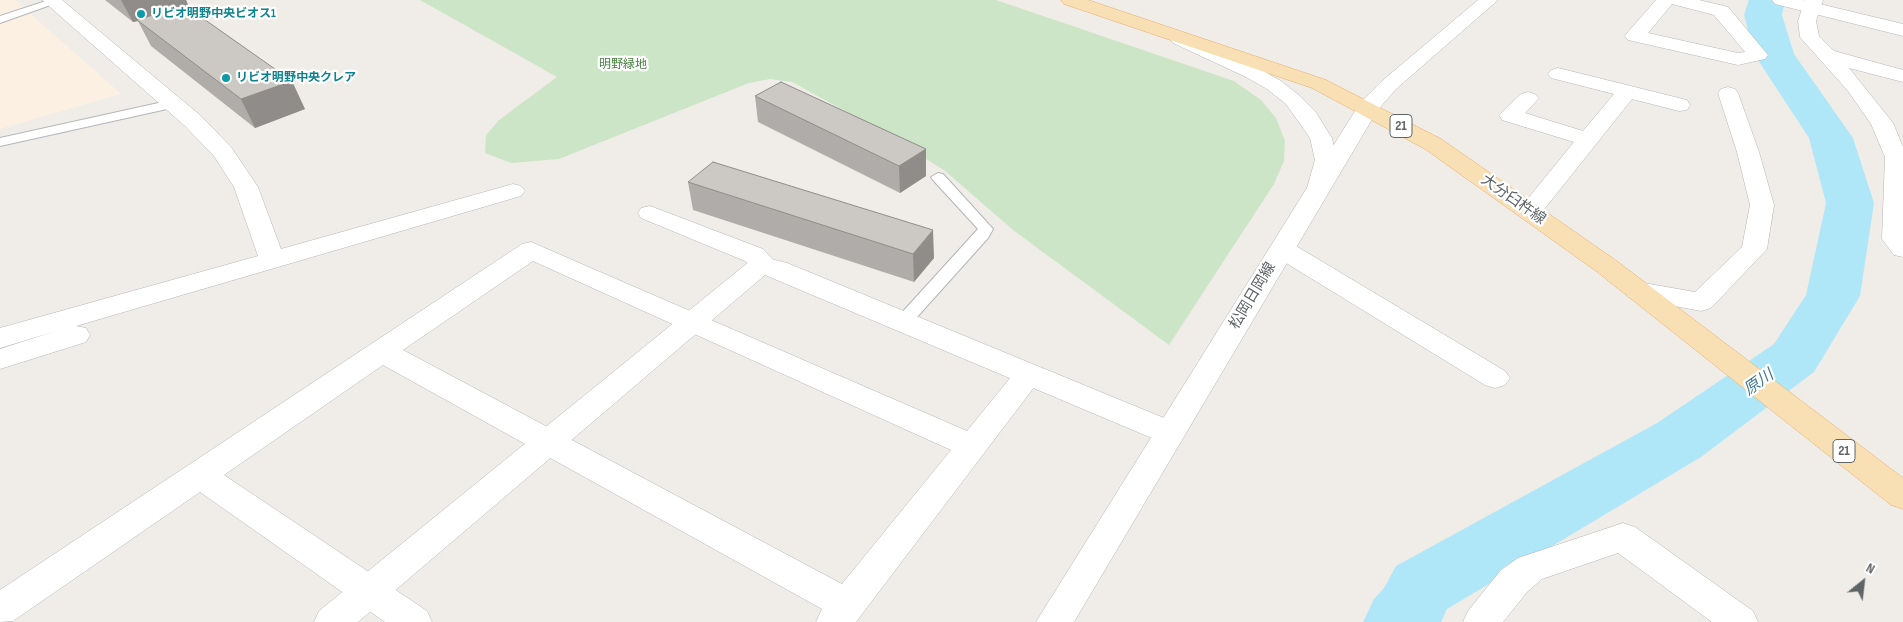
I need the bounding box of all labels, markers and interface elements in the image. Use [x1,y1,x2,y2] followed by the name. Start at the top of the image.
[151,7,276,21] place label: リビオ明野中央ビオス1
[135,8,147,20] marker: リビオ明野中央ビオス1
[599,58,647,72] park label: 明野緑地
[236,71,356,85] place label: リビオ明野中央クレア
[220,72,232,84] marker: リビオ明野中央クレア
[1390,114,1412,138] road number: 21
[1477,171,1549,229] street label: 大分臼杵線
[1226,259,1280,333] street label: 松岡日岡線
[1740,366,1778,400] water label: 原川
[1833,440,1855,462] road number: 21
[1838,557,1888,607] north arrow
[1863,559,1878,578] text: N

